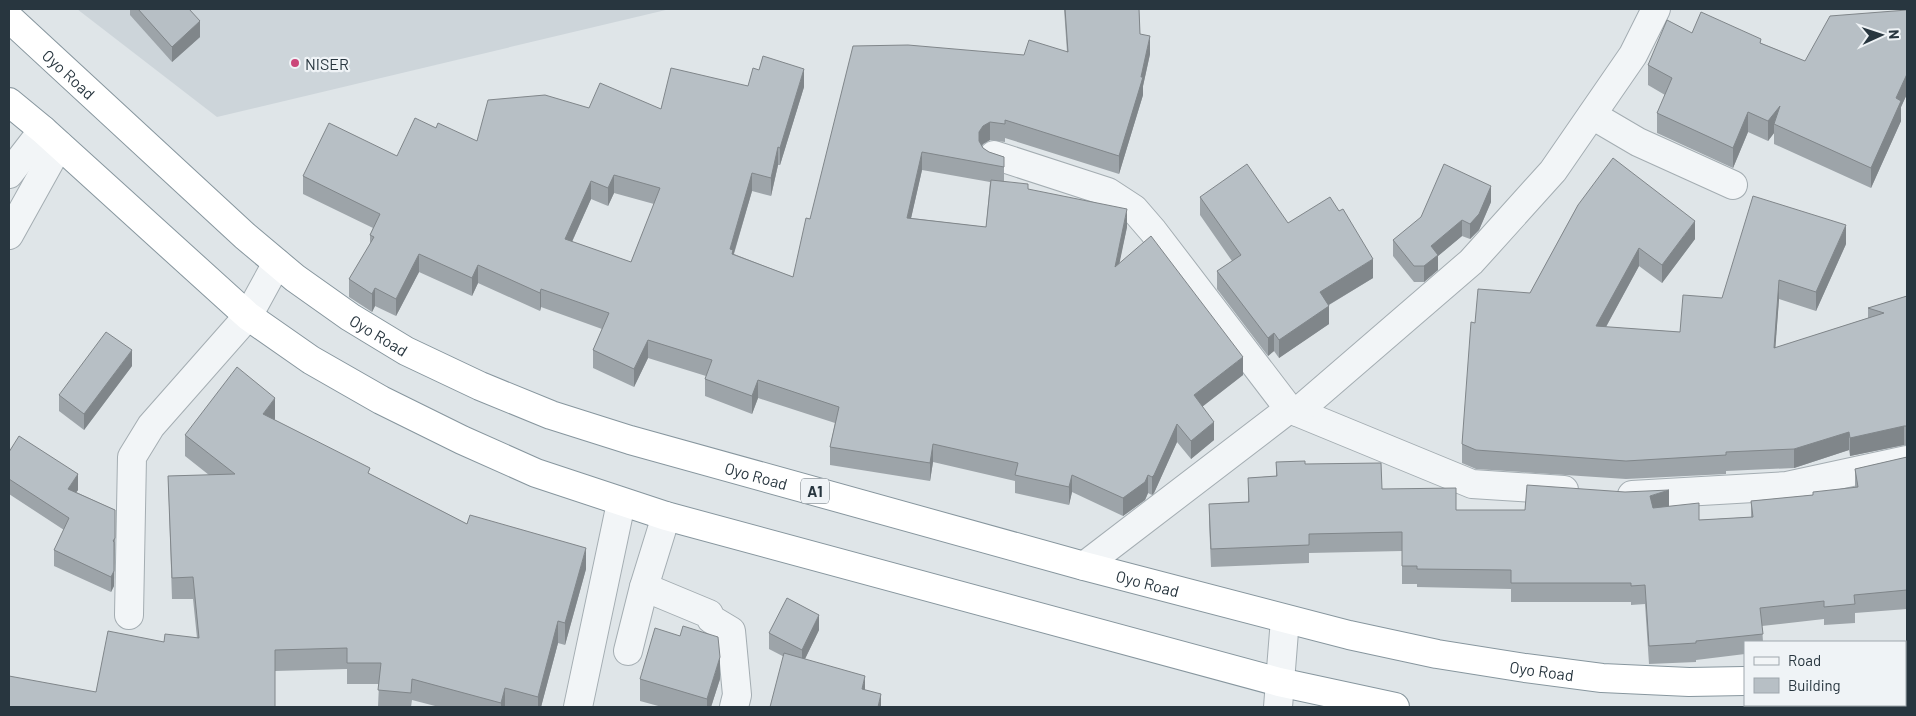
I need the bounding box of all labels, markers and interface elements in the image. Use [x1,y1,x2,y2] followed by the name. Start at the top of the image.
[1856,10,1906,60] north arrow
[1886,29,1903,39] text: N
[39,45,99,102] street label: Oyo Road
[305,54,349,73] place label: NISER
[289,57,301,69] marker: NISER
[347,310,412,359] street label: Oyo Road
[723,457,790,493] street label: Oyo Road
[801,478,829,504] road number: A1
[1114,565,1181,600] street label: Oyo Road
[1744,641,1906,706] legend
[1788,651,1821,669] text: Road
[1508,656,1575,684] street label: Oyo Road
[1788,676,1841,694] text: Building

